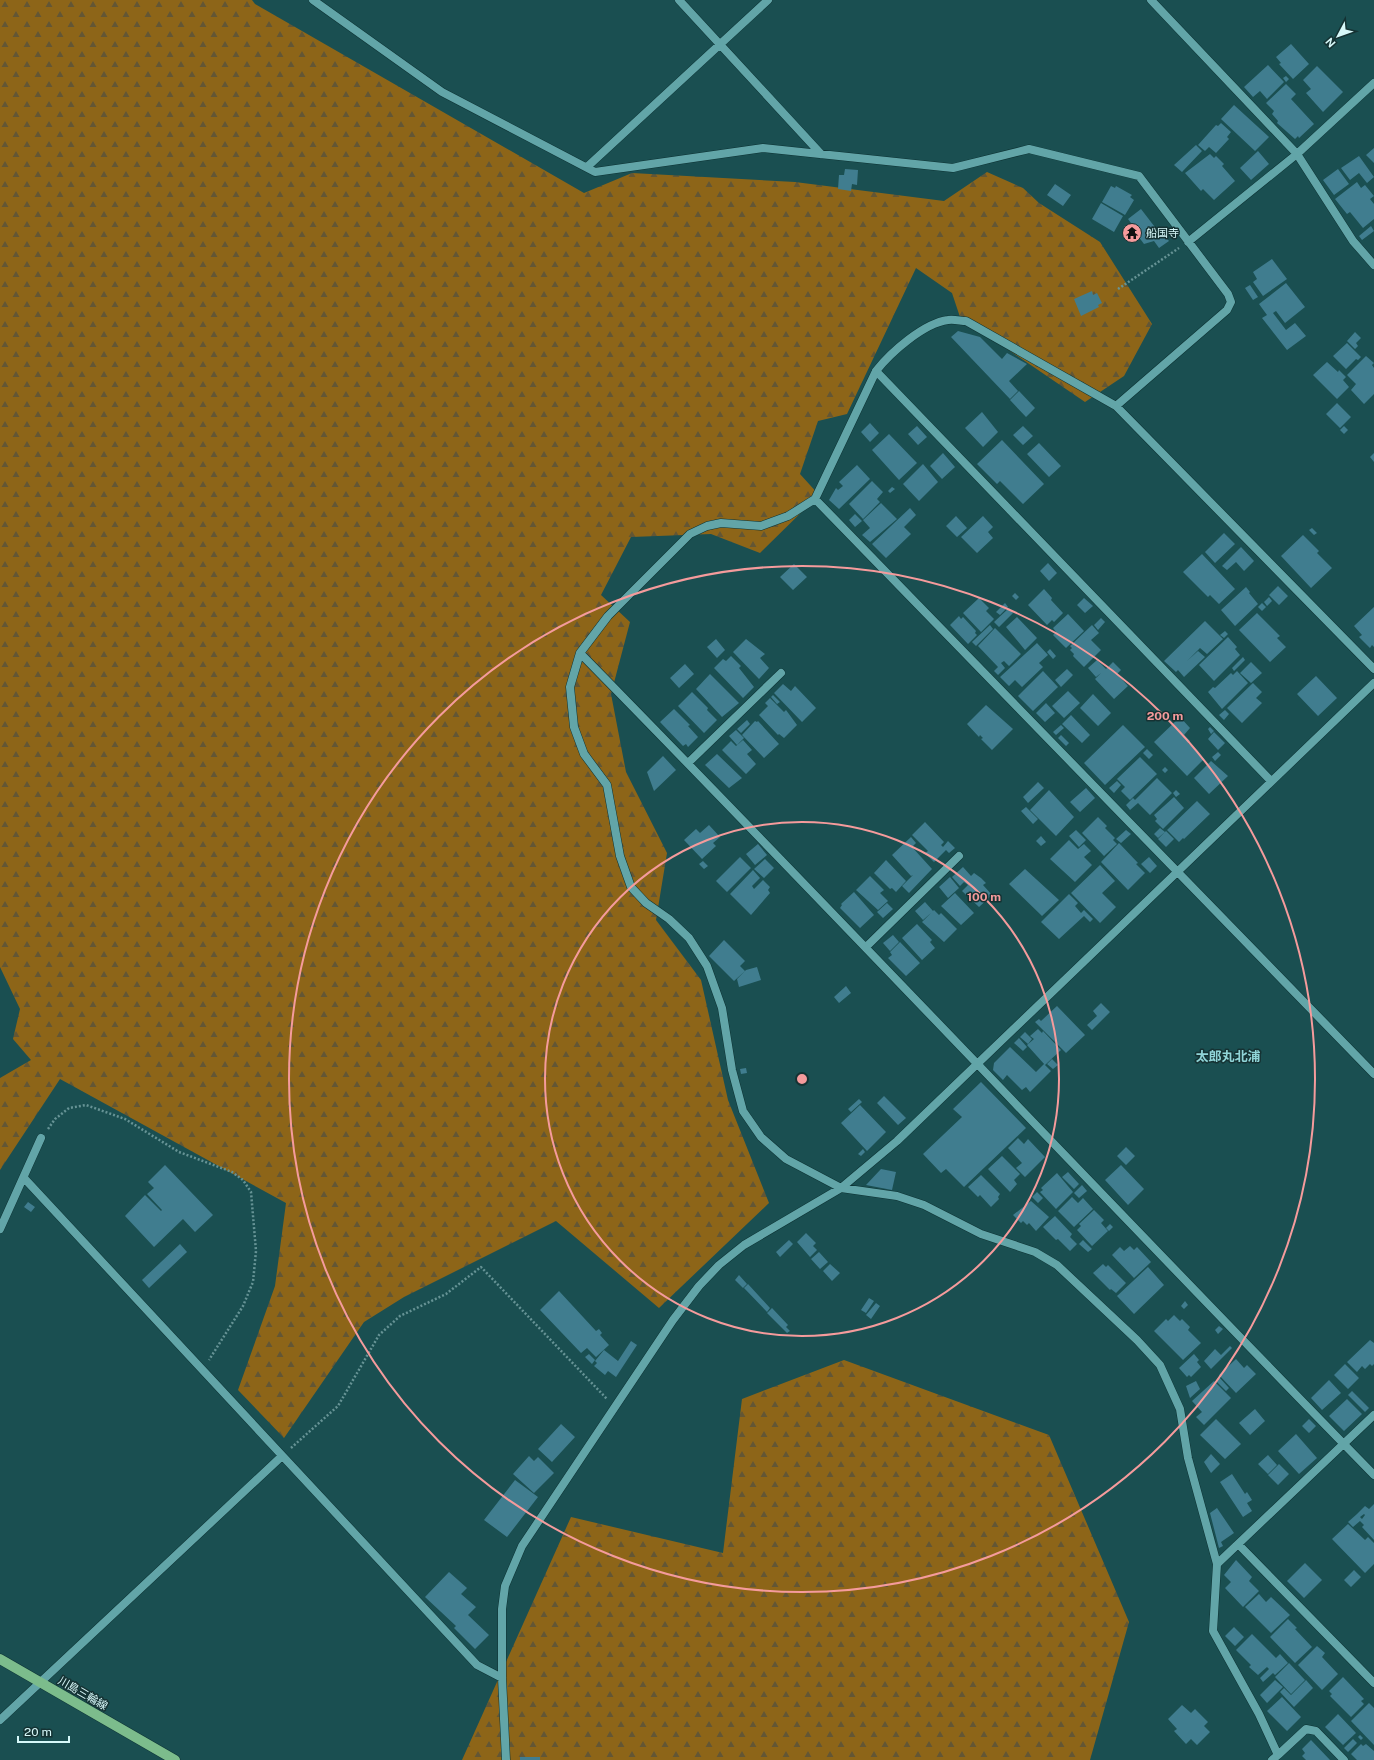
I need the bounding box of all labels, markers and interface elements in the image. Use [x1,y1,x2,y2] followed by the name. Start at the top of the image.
[1318,16,1358,56] north arrow
[1323,35,1338,50] text: N
[1121,222,1143,244] temple icon: 船国寺
[1146,227,1179,239] place label: 船国寺
[1147,709,1183,723] text: 200 m
[967,890,1001,904] text: 100 m
[1195,1049,1261,1064] district label: 太郎丸北浦
[795,1072,809,1086] centre of rings
[56,1674,110,1712] street label: 川島三輪線
[18,1718,69,1744] scale bar
[24,1725,52,1739] text: 20 m

